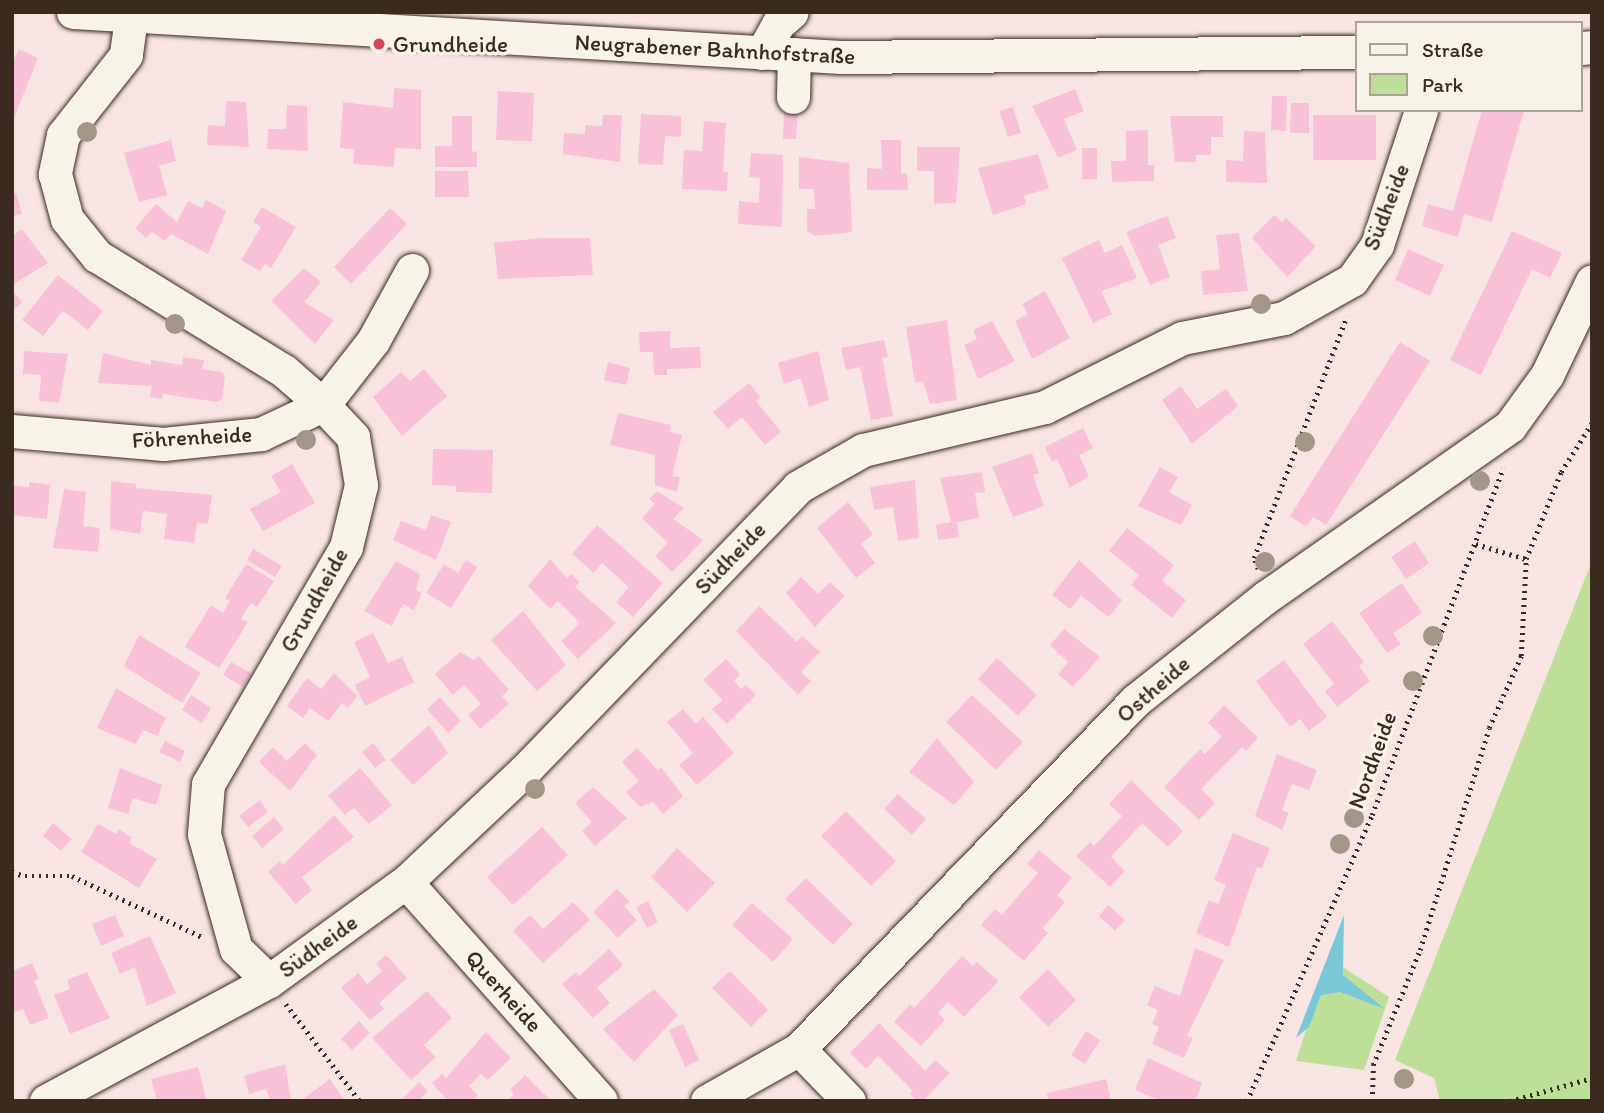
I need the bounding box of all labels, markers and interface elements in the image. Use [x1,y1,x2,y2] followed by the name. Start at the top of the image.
[1356,21,1583,112] legend
[574,28,856,70] street label: Neugrabener Bahnhofstraße
[393,30,508,58] place label: Grundheide
[371,36,387,52] marker: Grundheide
[1422,37,1483,62] text: Straße
[1422,72,1463,97] text: Park
[1357,160,1415,254] street label: Südheide
[131,420,253,454] street label: Föhrenheide
[689,516,771,600] street label: Südheide
[274,543,354,657] street label: Grundheide
[1111,650,1195,728] street label: Ostheide
[1342,708,1402,812] street label: Nordheide
[273,908,363,984] street label: Südheide
[460,944,548,1038] street label: Querheide

